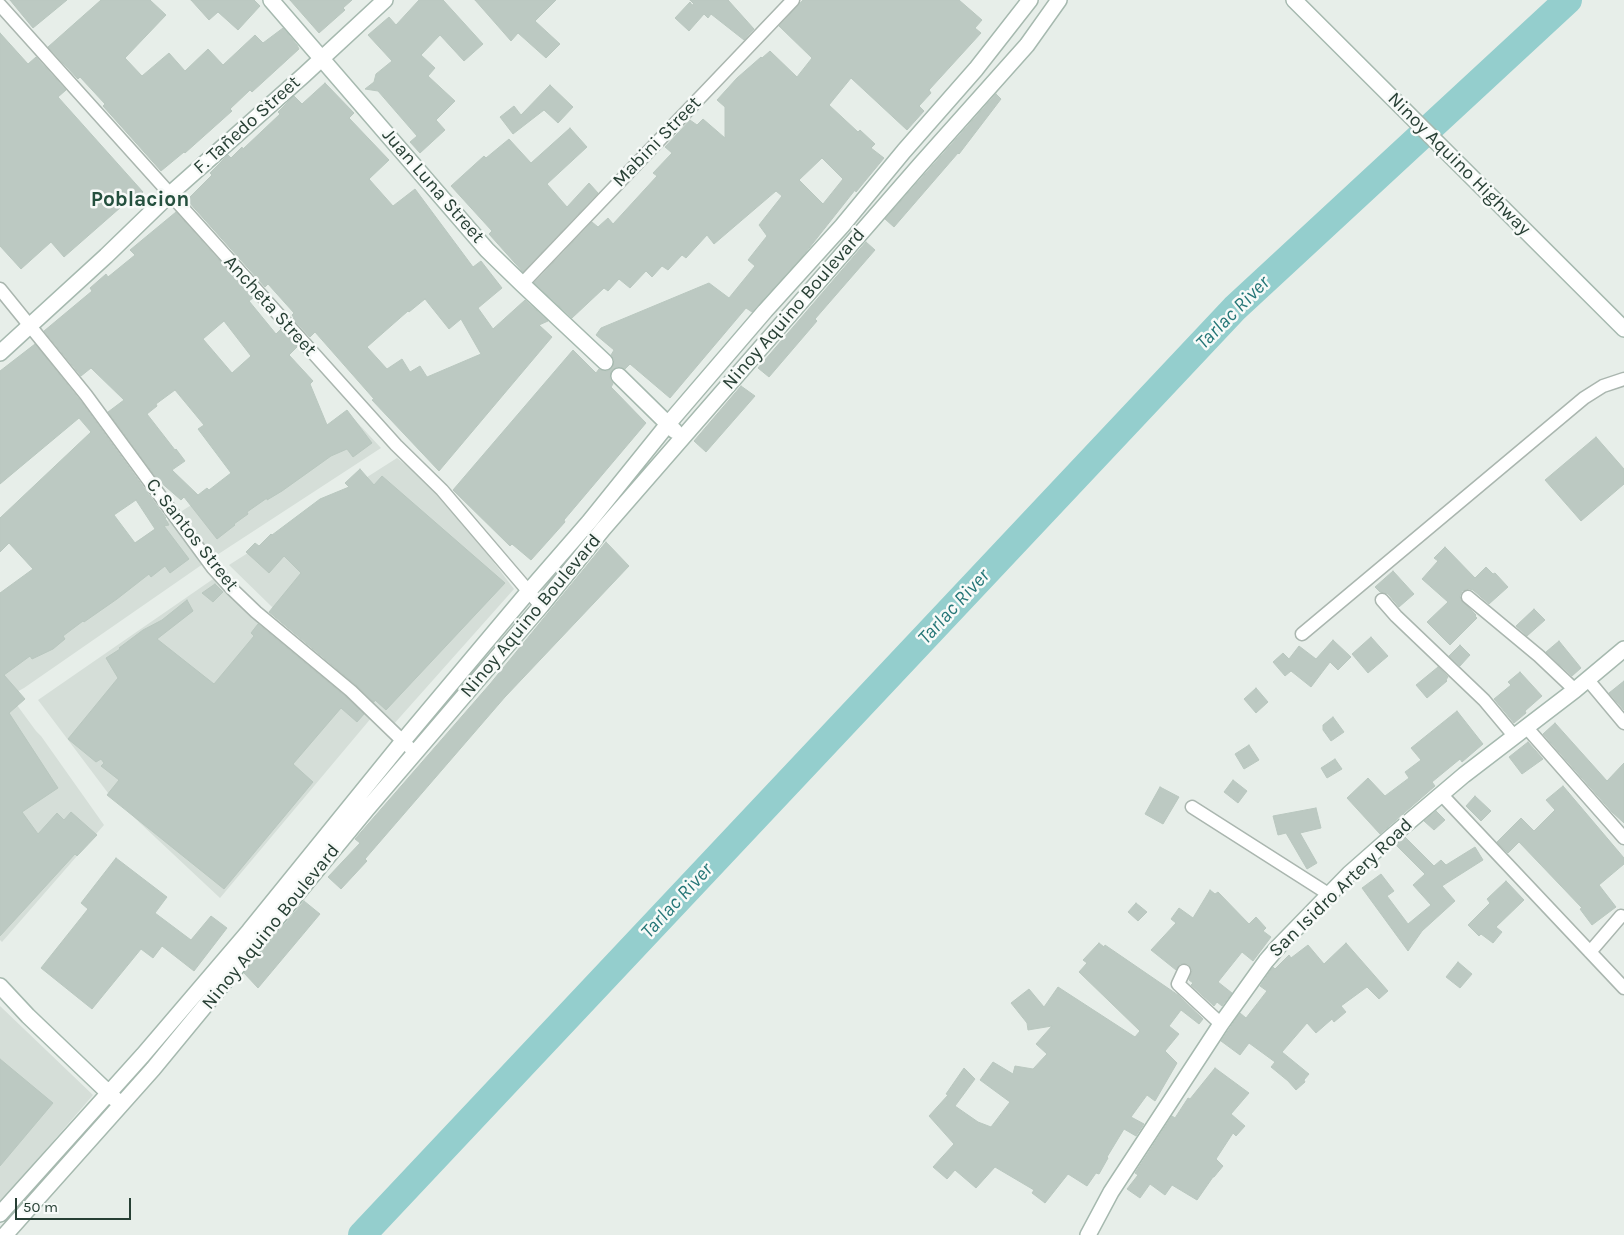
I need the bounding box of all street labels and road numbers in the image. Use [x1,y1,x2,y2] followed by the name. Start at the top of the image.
[189,71,305,179] street label: F. Tañedo Street
[1383,88,1535,240] street label: Ninoy Aquino Highway
[608,92,706,192] street label: Mabini Street
[377,124,489,248] street label: Juan Luna Street
[718,224,870,394] street label: Ninoy Aquino Boulevard
[219,251,321,361] street label: Ancheta Street
[141,474,243,596] street label: C. Santos Street
[456,530,606,702] street label: Ninoy Aquino Boulevard
[1265,814,1417,962] street label: San Isidro Artery Road
[197,840,345,1014] street label: Ninoy Aquino Boulevard

